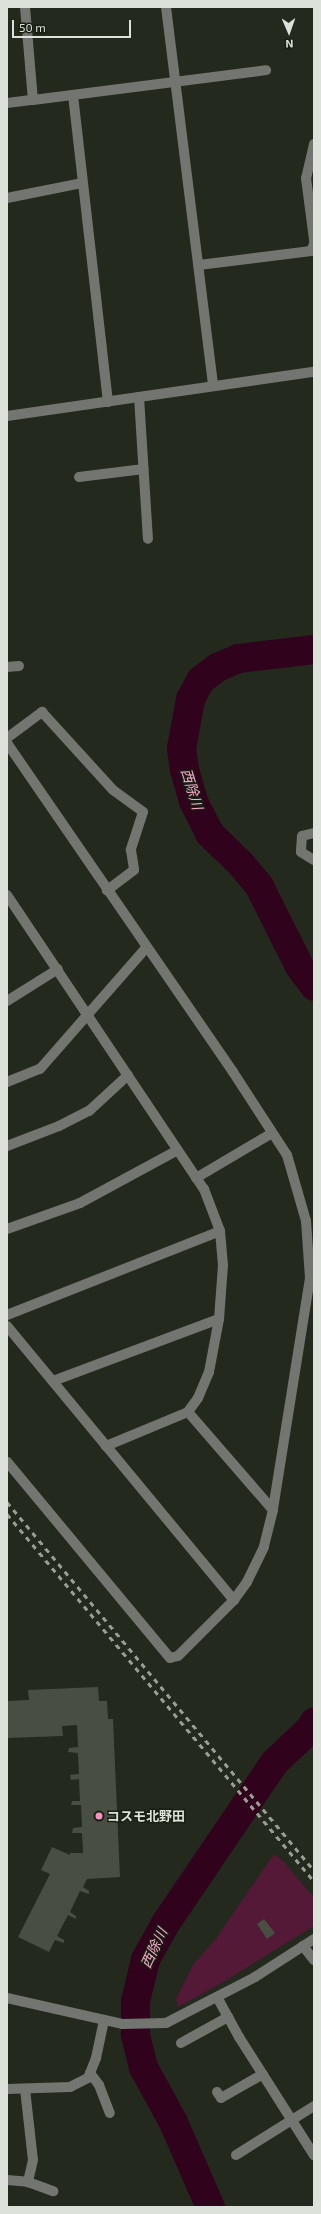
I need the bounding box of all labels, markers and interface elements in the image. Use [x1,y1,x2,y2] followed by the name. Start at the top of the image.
[14,12,133,38] scale bar
[269,12,309,52] north arrow
[19,20,46,34] text: 50 m
[285,38,294,51] text: N
[178,766,206,812] water label: 西除川
[107,1808,185,1824] place label: コスモ北野田
[94,1811,104,1821] marker: コスモ北野田
[138,1925,170,1971] water label: 西除川

